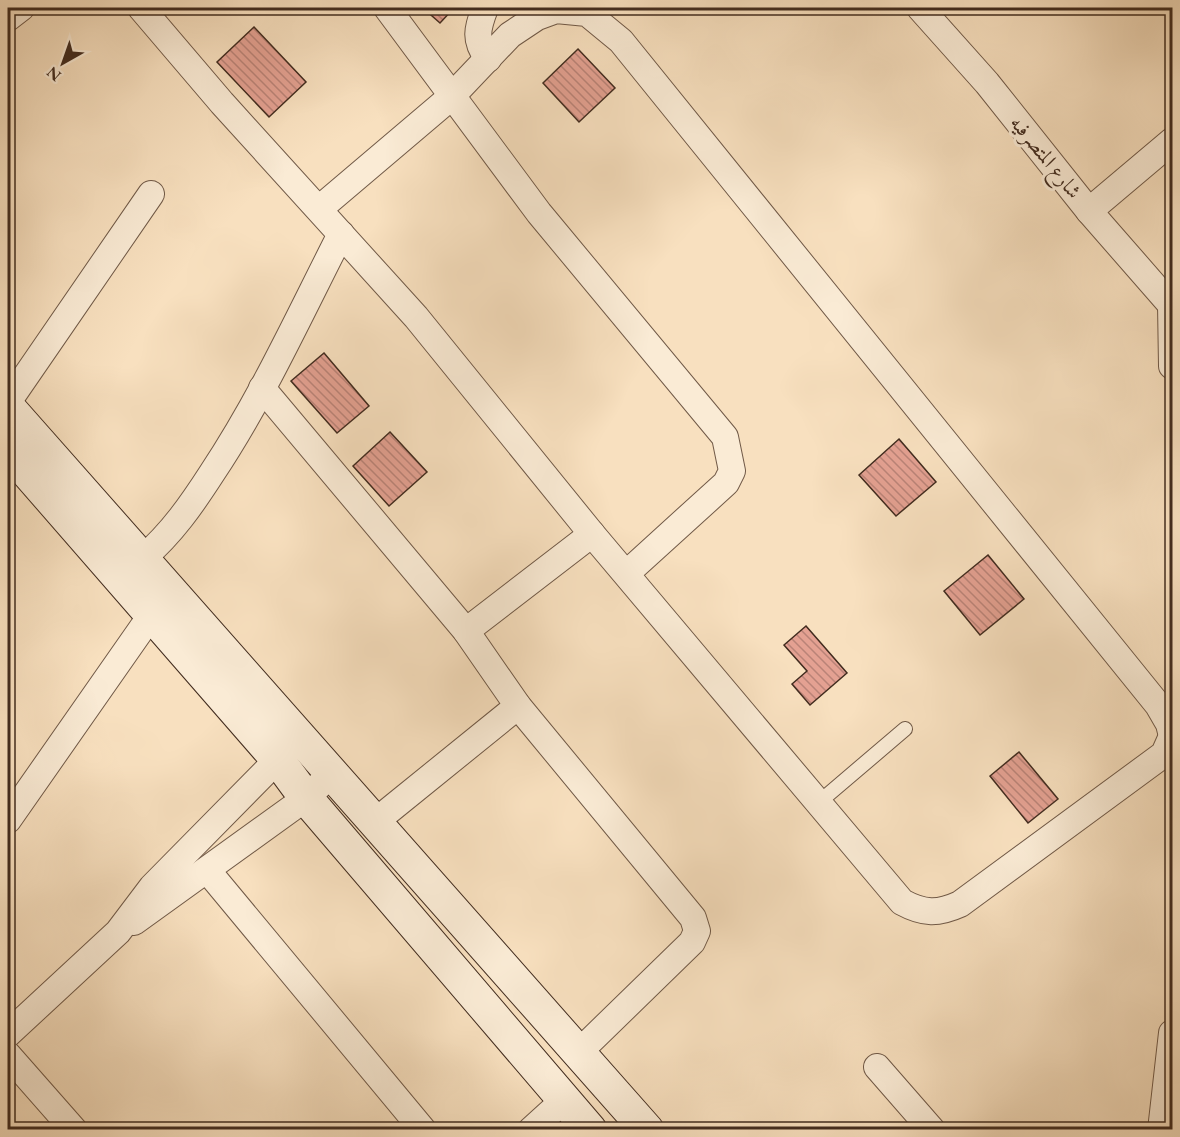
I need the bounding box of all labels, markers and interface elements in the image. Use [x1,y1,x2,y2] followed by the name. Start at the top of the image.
[33,33,93,93] north arrow
[42,62,65,86] text: N
[1001,110,1088,207] street label: شارع المتصرفيه

